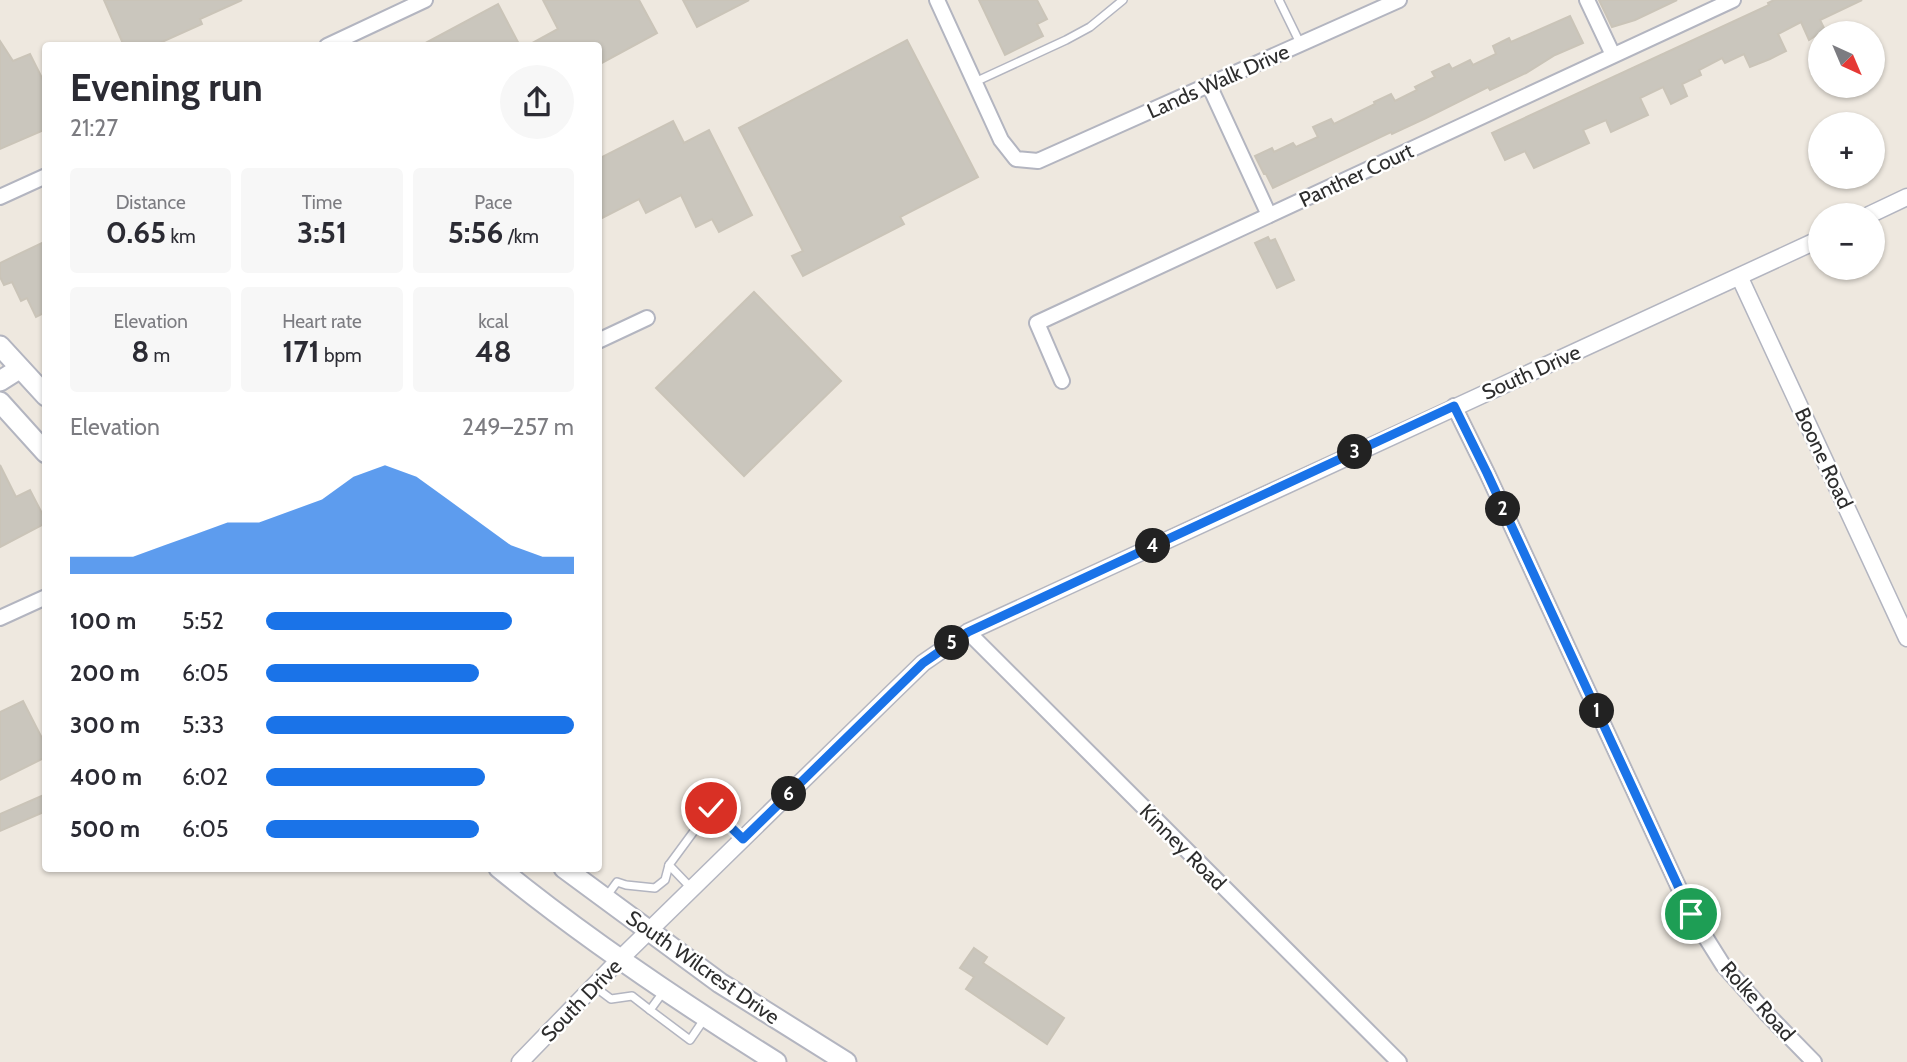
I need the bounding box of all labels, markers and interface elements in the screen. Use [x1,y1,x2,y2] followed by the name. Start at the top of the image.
[1808,21,1885,98] north arrow
[1808,21,1885,280] map controls
[1143,38,1293,123] street label: Lands Walk Drive
[70,64,263,111] text: Evening run
[500,65,574,139] button: share
[1808,112,1885,189] button: +
[70,114,118,142] text: 21:27
[1295,138,1417,212] street label: Panther Court
[116,191,186,214] text: Distance
[302,191,342,214] text: Time
[474,191,512,214] text: Pace
[1808,203,1885,280] button: −
[106,214,166,251] text: 0.65
[297,214,347,251] text: 3:51
[448,214,503,251] text: 5:56
[166,225,196,248] text: km
[503,225,539,248] text: /km
[114,310,188,333] text: Elevation
[282,310,362,333] text: Heart rate
[478,310,508,333] text: kcal
[131,333,149,370] text: 8
[282,333,320,370] text: 171
[475,333,512,370] text: 48
[1478,339,1584,405] street label: South Drive
[149,344,170,367] text: m
[320,344,362,367] text: bpm
[1790,404,1858,512] street label: Boone Road
[70,413,160,441] text: Elevation
[462,413,574,441] text: 249–257 m
[1338,434,1372,470] pin: 3
[1349,440,1360,463] text: 3
[1486,491,1520,526] pin: 2
[1497,497,1508,520] text: 2
[1136,528,1170,564] pin: 4
[1147,534,1158,557] text: 4
[70,607,136,635] text: 100 m
[182,607,224,635] text: 5:52
[934,626,970,660] pin: 5
[946,631,957,654] text: 5
[70,659,140,687] text: 200 m
[182,659,228,687] text: 6:05
[1580,694,1614,728] pin: 1
[1593,699,1600,722] text: 1
[70,711,140,739] text: 300 m
[182,711,224,739] text: 5:33
[70,763,142,791] text: 400 m
[182,763,228,791] text: 6:02
[772,776,806,812] pin: 6
[681,778,741,838] pin
[783,782,794,805] text: 6
[692,789,730,827] icon: check
[1135,799,1231,895] street label: Kinney Road
[70,815,140,843] text: 500 m
[182,815,228,843] text: 6:05
[1661,884,1721,944] pin
[1672,895,1710,933] icon: arrive
[622,905,785,1029] street label: South Wilcrest Drive
[536,953,627,1046] street label: South Drive
[1716,956,1800,1046] street label: Rolke Road

